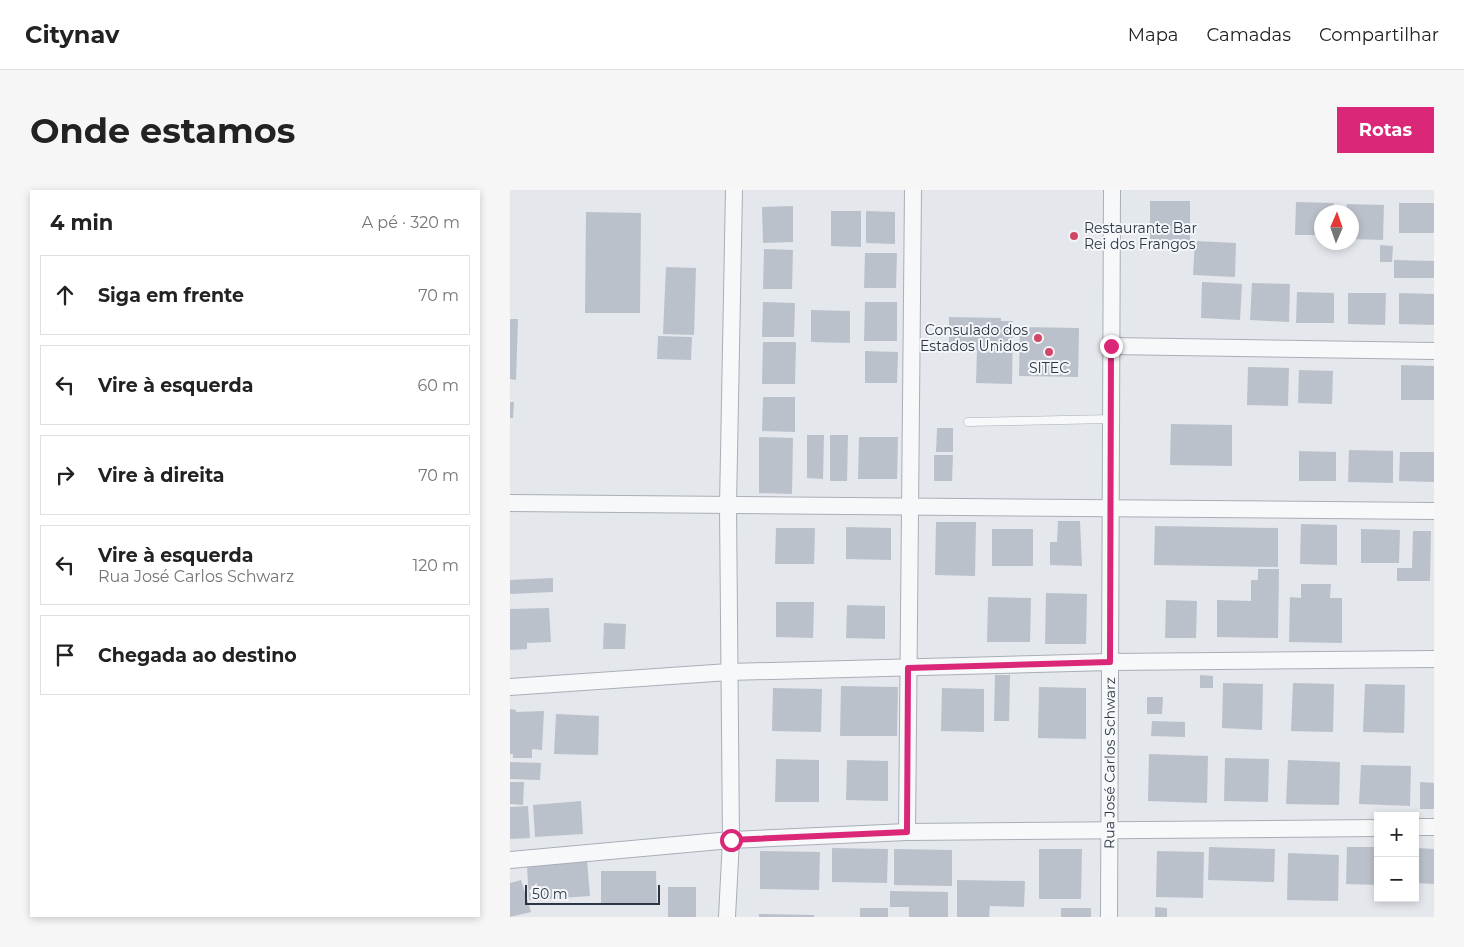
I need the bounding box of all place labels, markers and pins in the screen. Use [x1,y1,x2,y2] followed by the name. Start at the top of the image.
[1084,219,1198,253] place label: Restaurante Bar Rei dos Frangos
[1068,230,1080,242] marker: Restaurante Bar Rei dos Frangos
[920,321,1028,355] place label: Consulado dos Estados Unidos
[1032,332,1044,344] marker: Consulado dos Estados Unidos
[1043,346,1055,358] marker: SITEC
[1029,359,1069,377] place label: SITEC

